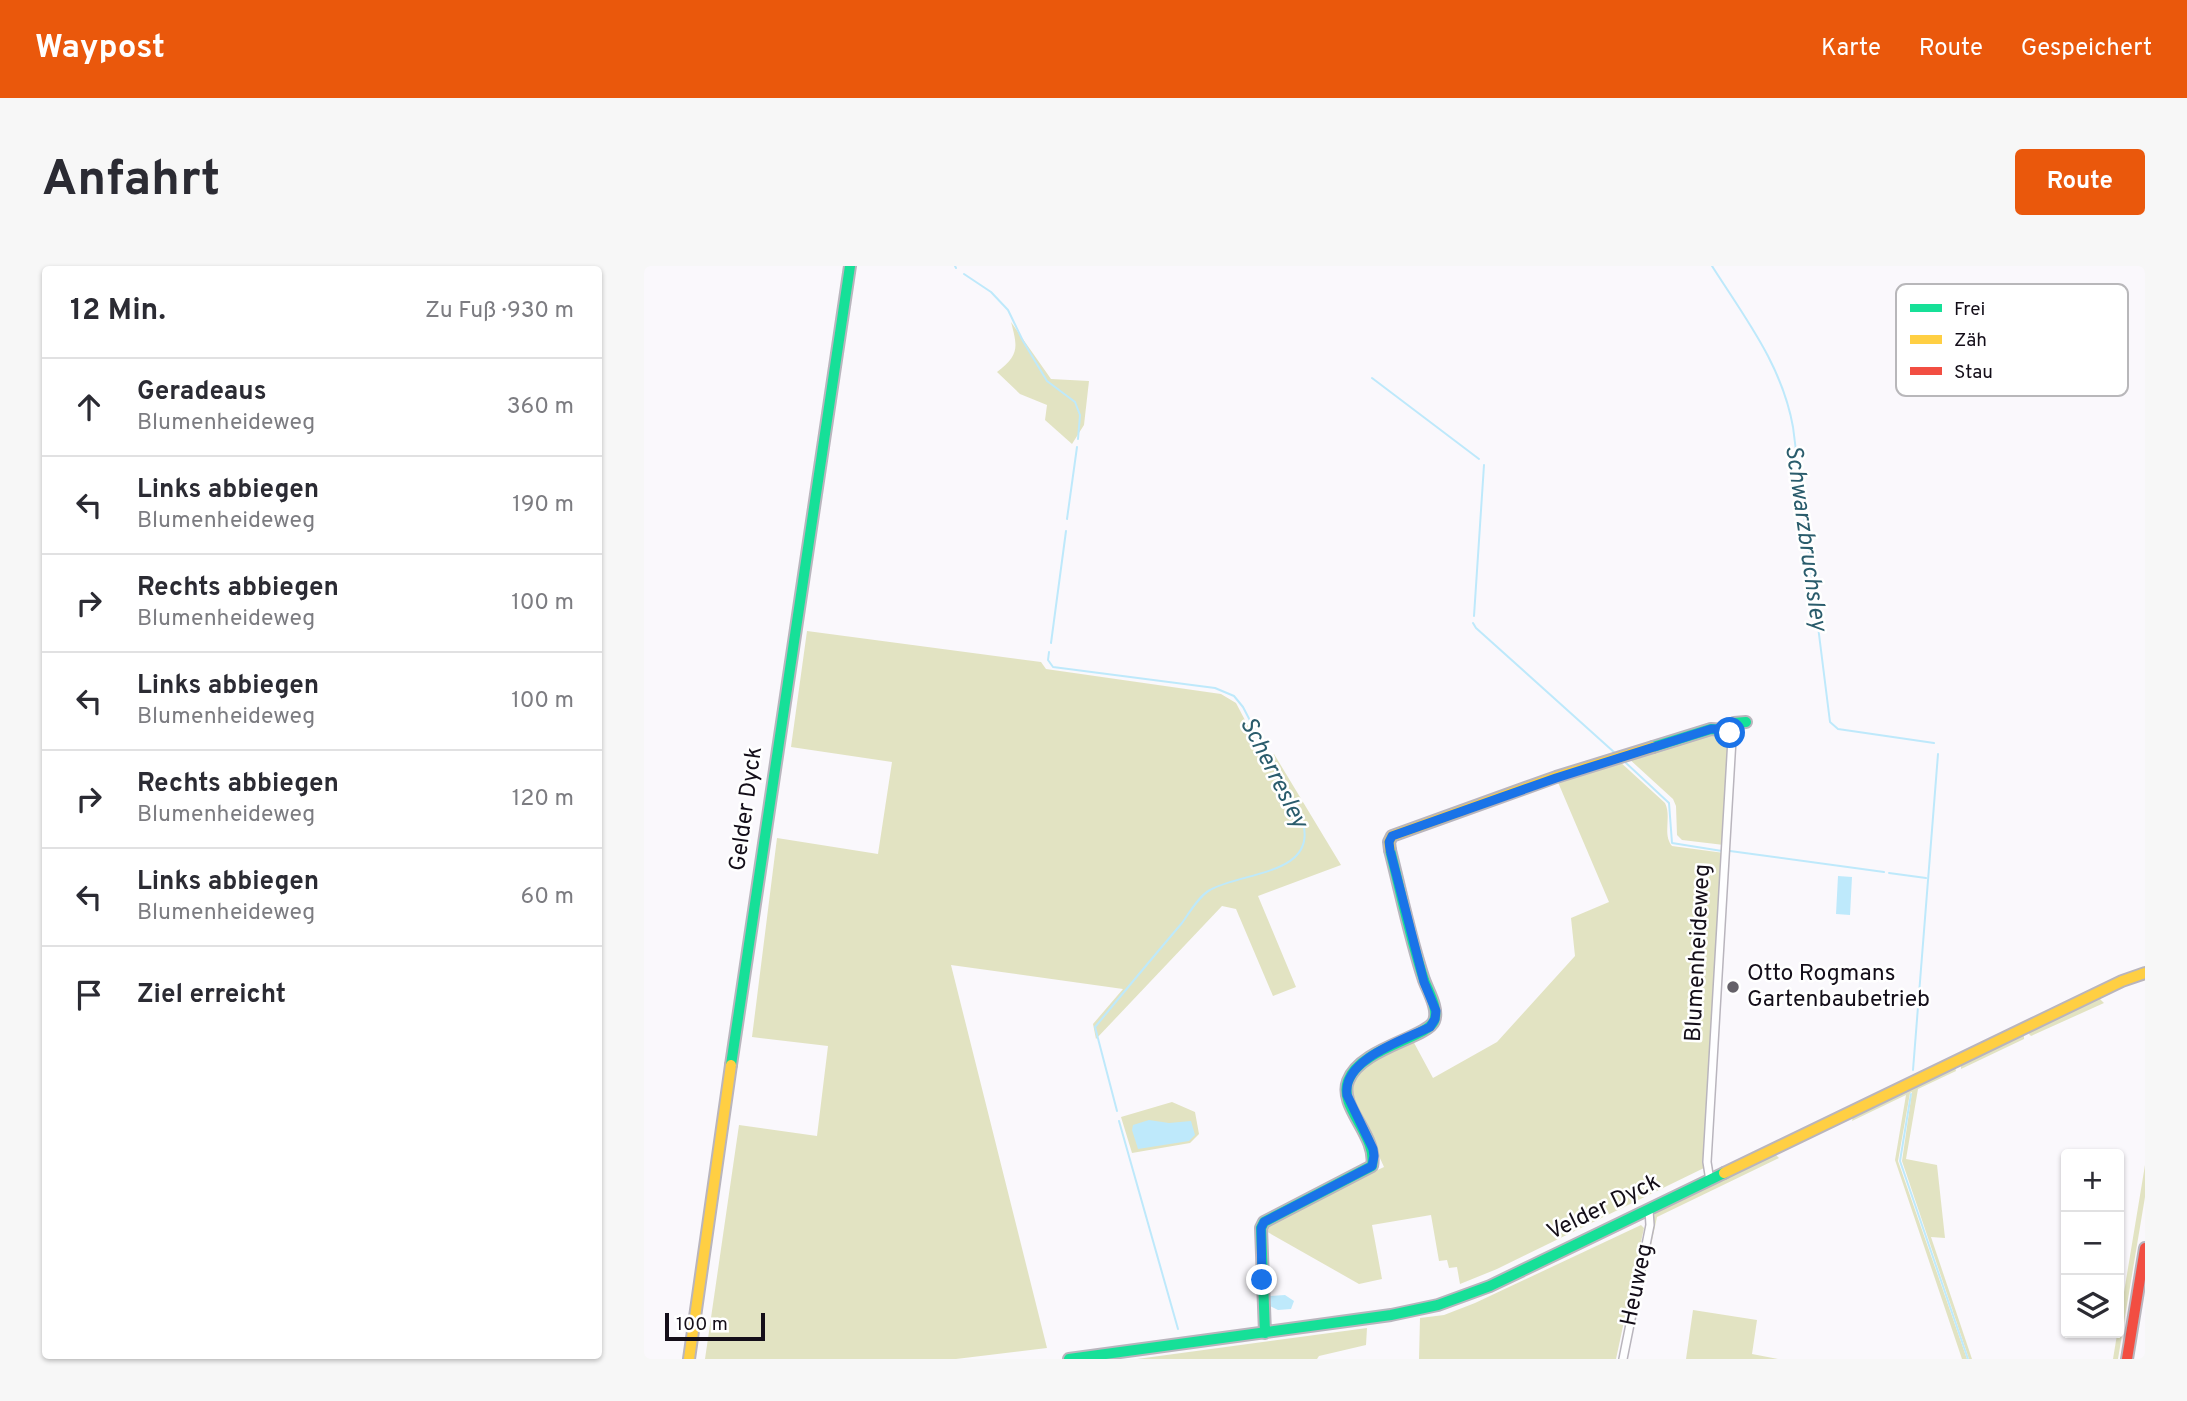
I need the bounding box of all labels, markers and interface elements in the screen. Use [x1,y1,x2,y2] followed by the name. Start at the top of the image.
[35,28,165,70] text: Waypost
[1821,34,1881,64] text: Karte
[1919,34,1983,64] text: Route
[2021,34,2152,64] text: Gespeichert
[2015,149,2145,215] button: Route
[42,151,220,213] text: Anfahrt
[1896,284,2128,396] legend
[70,293,166,330] text: 12 Min.
[425,297,574,326] text: Zu Fuß · 930 m
[1954,298,1985,322] text: Frei
[1954,329,1987,353] text: Zäh
[1954,361,1993,385] text: Stau
[137,376,266,409] text: Geradeaus
[70,388,108,426] icon: ahead
[507,393,574,422] text: 360 m
[137,409,315,438] text: Blumenheideweg
[1777,443,1833,635] water label: Schwarzbruchsley
[137,474,319,507] text: Links abbiegen
[70,486,108,524] icon: left
[512,491,574,520] text: 190 m
[137,507,315,536] text: Blumenheideweg
[137,572,339,605] text: Rechts abbiegen
[70,584,108,622] icon: right
[511,589,574,618] text: 100 m
[137,605,315,634] text: Blumenheideweg
[137,670,319,703] text: Links abbiegen
[70,682,108,720] icon: left
[511,687,574,716] text: 100 m
[137,703,315,732] text: Blumenheideweg
[1232,712,1315,835] water label: Scherresley
[1714,717,1745,748] route start
[724,745,770,873] street label: Gelder Dyck
[137,768,339,801] text: Rechts abbiegen
[70,780,108,818] icon: right
[512,785,574,814] text: 120 m
[137,801,315,830] text: Blumenheideweg
[1680,863,1718,1043] street label: Blumenheideweg
[137,866,319,899] text: Links abbiegen
[70,878,108,916] icon: left
[521,883,574,912] text: 60 m
[137,899,315,928] text: Blumenheideweg
[1747,960,1930,1015] place label: Otto Rogmans Gartenbaubetrieb
[70,976,108,1014] icon: arrive
[137,979,286,1012] text: Ziel erreicht
[1725,979,1741,995] marker: Otto Rogmans Gartenbaubetrieb
[2061,1149,2124,1338] map controls
[2061,1149,2124,1212] button: +
[1543,1168,1665,1248] street label: Velder Dyck
[2061,1212,2124,1275] button: −
[1615,1241,1661,1329] street label: Heuweg
[1246,1264,1277,1295] route end
[2061,1275,2124,1338] button: layers
[665,1310,765,1342] scale bar
[676,1313,728,1337] text: 100 m

